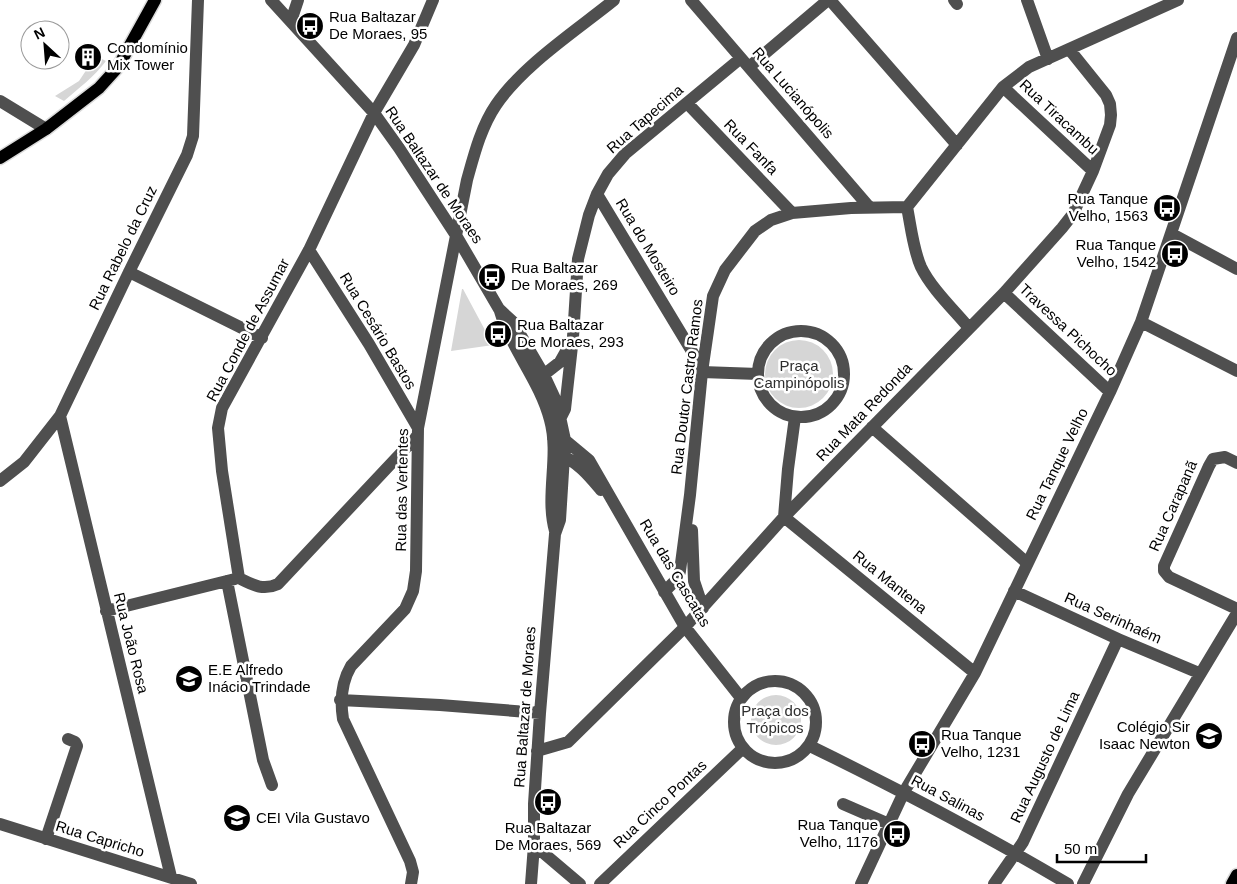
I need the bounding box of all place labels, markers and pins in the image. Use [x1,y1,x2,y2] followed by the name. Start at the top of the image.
[329,8,427,42] place label: Rua Baltazar De Moraes, 95
[295,11,325,41] bus stop icon: Rua Baltazar De Moraes, 95
[107,39,188,73] place label: Condomínio Mix Tower
[73,42,103,72] building icon: Condomínio Mix Tower
[1067,190,1148,224] place label: Rua Tanque Velho, 1563
[1152,193,1182,223] bus stop icon: Rua Tanque Velho, 1563
[1075,236,1156,270] place label: Rua Tanque Velho, 1542
[1160,239,1190,269] bus stop icon: Rua Tanque Velho, 1542
[511,259,618,293] place label: Rua Baltazar De Moraes, 269
[477,262,507,292] bus stop icon: Rua Baltazar De Moraes, 269
[517,316,624,350] place label: Rua Baltazar De Moraes, 293
[483,319,513,349] bus stop icon: Rua Baltazar De Moraes, 293
[208,661,311,695] place label: E.E Alfredo Inácio Trindade
[174,664,204,694] school or university icon: E.E Alfredo Inácio Trindade
[1099,718,1190,752] place label: Colégio Sir Isaac Newton
[1194,721,1224,751] school or university icon: Colégio Sir Isaac Newton
[941,726,1022,760] place label: Rua Tanque Velho, 1231
[907,729,937,759] bus stop icon: Rua Tanque Velho, 1231
[533,787,563,817] bus stop icon: Rua Baltazar De Moraes, 569
[222,803,252,833] school or university icon: CEI Vila Gustavo
[256,809,370,826] place label: CEI Vila Gustavo
[797,816,878,850] place label: Rua Tanque Velho, 1176
[495,819,601,853] place label: Rua Baltazar De Moraes, 569
[882,819,912,849] bus stop icon: Rua Tanque Velho, 1176

